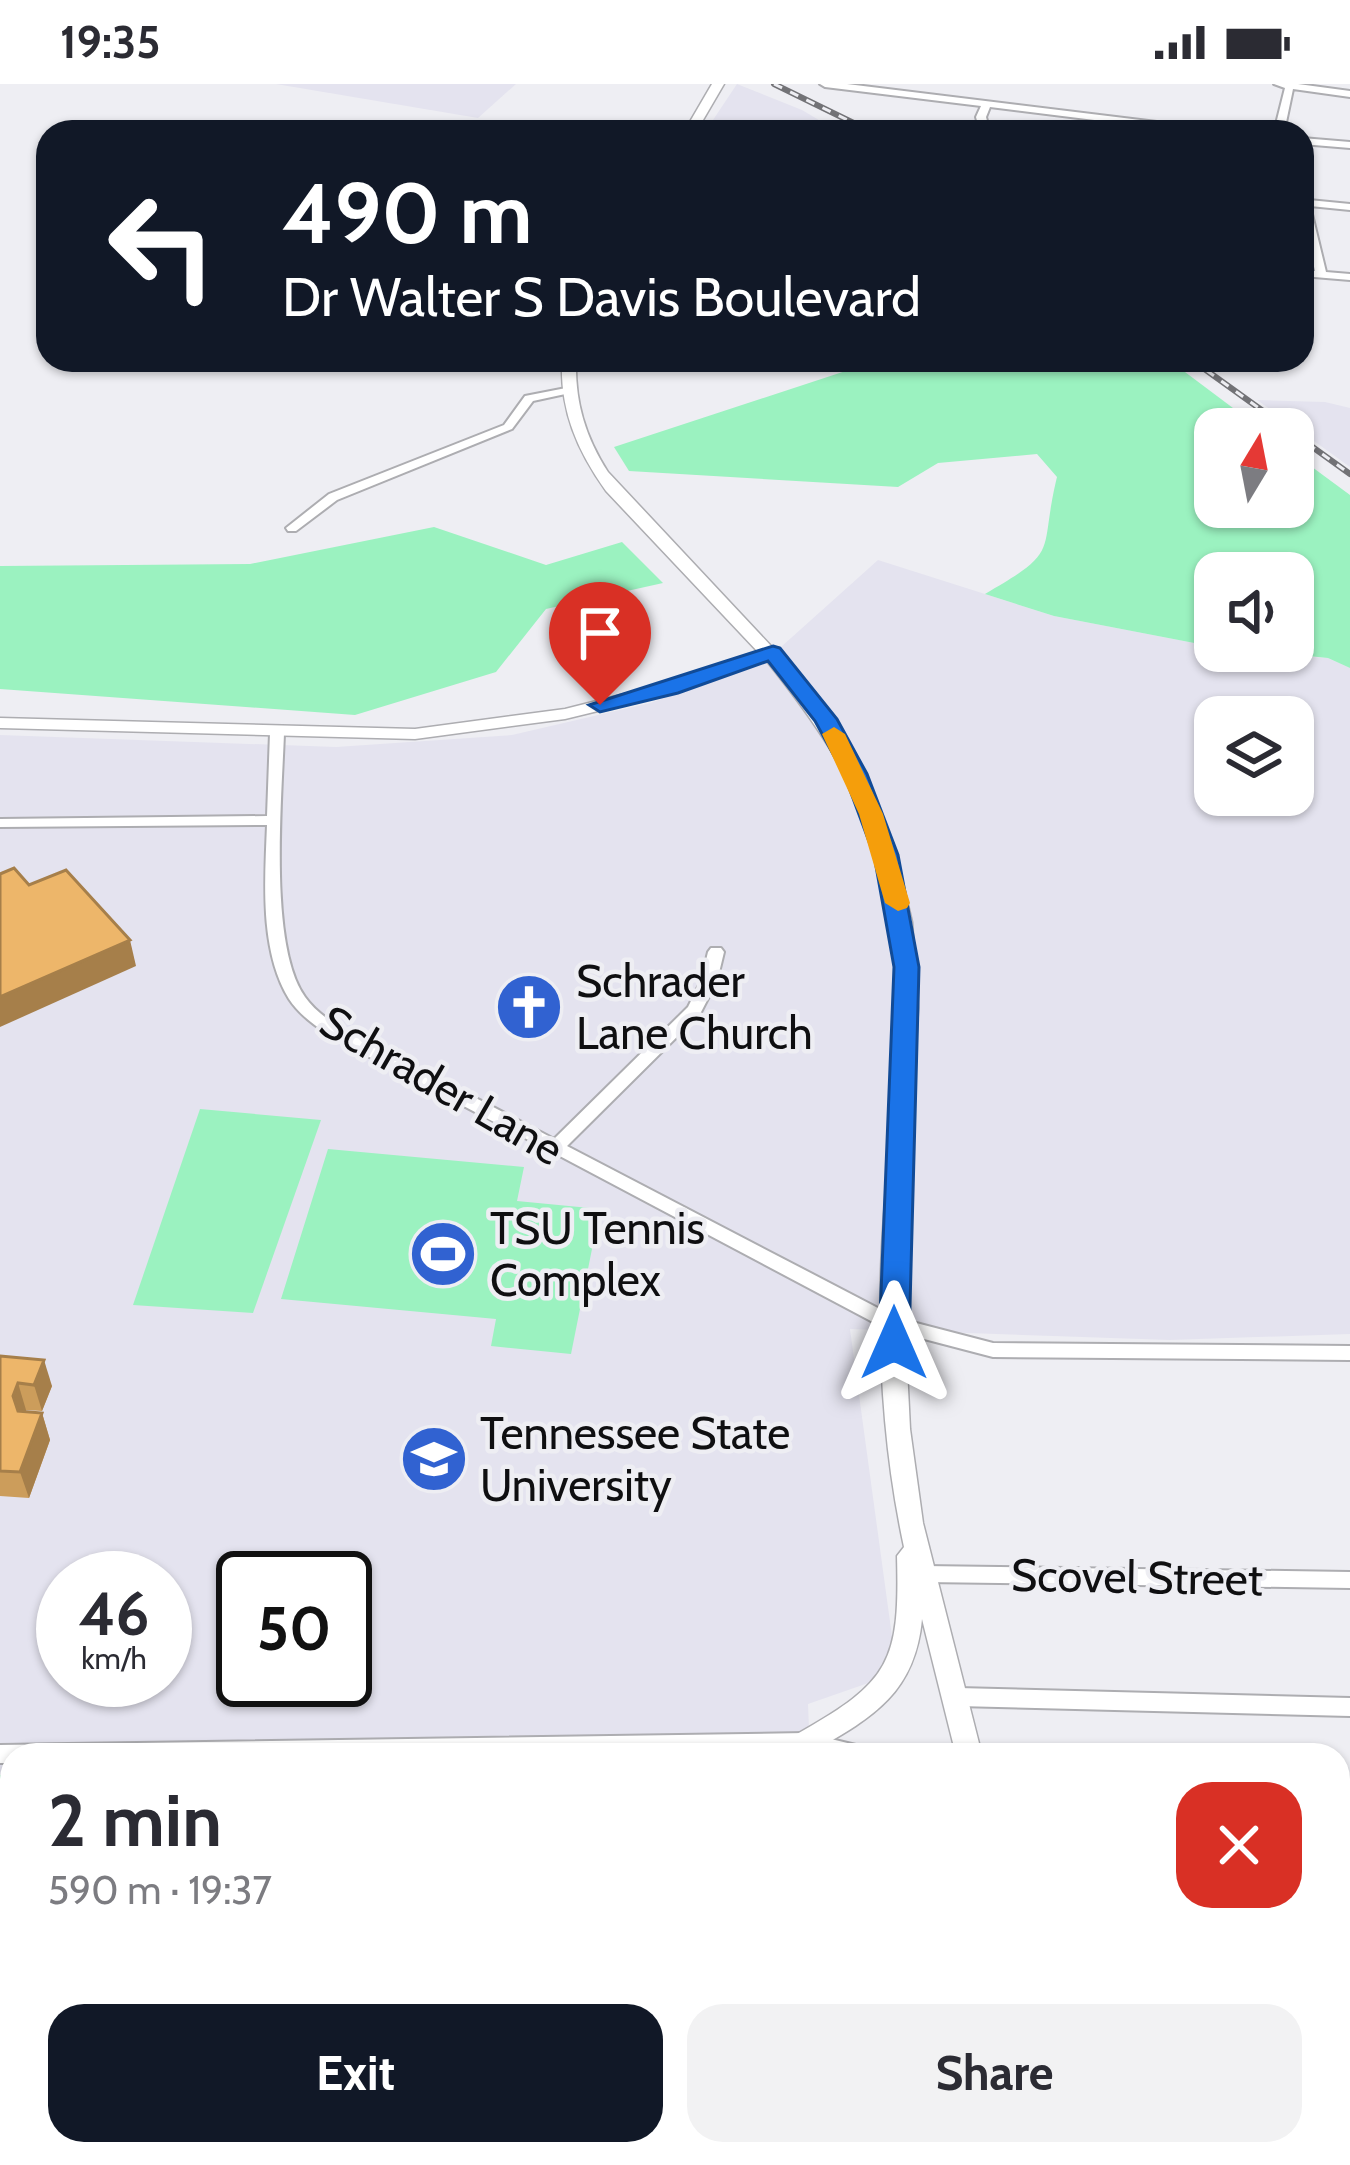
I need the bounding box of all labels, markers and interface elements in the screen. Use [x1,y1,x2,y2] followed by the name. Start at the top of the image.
[60,15,160,69] text: 19:35
[282,162,533,264] text: 490 m
[84,168,240,324] icon: left
[282,264,921,330] text: Dr Walter S Davis Boulevard
[1194,408,1314,528] north arrow
[1194,408,1314,816] map controls
[1194,552,1314,672] button: sound
[549,582,651,705] pin
[567,600,633,666] icon: arrive
[1194,696,1314,816] button: layers
[576,954,813,1060] place label: Schrader Lane Church
[494,972,564,1042] church icon: Schrader Lane Church
[311,994,573,1176] street label: Schrader Lane
[490,1201,705,1307] place label: TSU Tennis Complex
[408,1219,478,1289] sports icon: TSU Tennis Complex
[831,1280,957,1406] position arrow
[480,1406,790,1512] place label: Tennessee State University
[399,1424,469,1494] school or university icon: Tennessee State University
[1011,1548,1263,1606] street label: Scovel Street
[216,1551,372,1707] speed limit sign: 50
[79,1577,149,1650] text: 46
[81,1640,147,1677] text: km/h
[48,1777,222,1864] text: 2 min
[1176,1782,1302,1908] button: close
[48,1866,272,1914] text: 590 m · 19:37
[48,2004,663,2142] button: Exit
[687,2004,1302,2142] button: Share

